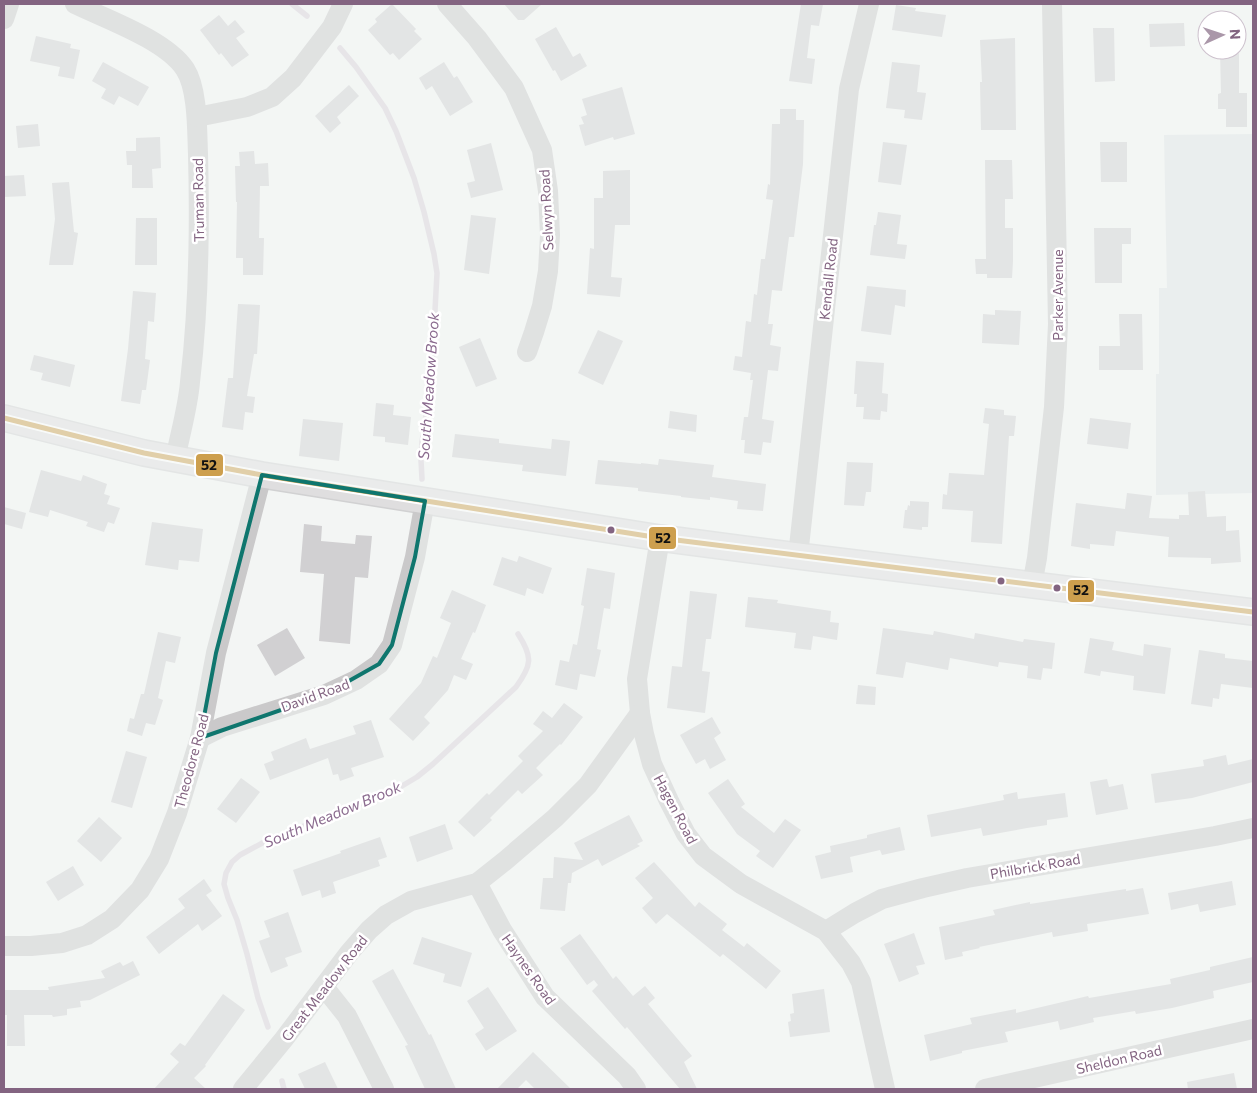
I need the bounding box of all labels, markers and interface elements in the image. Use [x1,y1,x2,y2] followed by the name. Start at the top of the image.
[1197,10,1247,60] north arrow
[1227,29,1244,40] text: N
[189,158,207,242] street label: Truman Road
[535,169,557,251] street label: Selwyn Road
[815,237,841,321] street label: Kendall Road
[1049,249,1066,341] street label: Parker Avenue
[414,311,442,460] water label: South Meadow Brook
[195,453,224,477] line badge: 52
[201,456,217,473] text: 52
[606,525,616,535] unlabelled marker
[648,526,677,550] line badge: 52
[655,529,671,546] text: 52
[996,576,1006,586] unlabelled marker
[1067,579,1095,603] line badge: 52
[1073,581,1089,598] text: 52
[1052,583,1062,593] unlabelled marker
[278,675,352,715] street label: David Road
[170,712,212,810] street label: Theodore Road
[651,771,701,847] street label: Hagen Road
[261,777,404,851] water label: South Meadow Brook
[989,850,1081,882] street label: Philbrick Road
[499,931,559,1007] street label: Haynes Road
[277,932,371,1044] street label: Great Meadow Road
[1075,1041,1163,1077] street label: Sheldon Road

